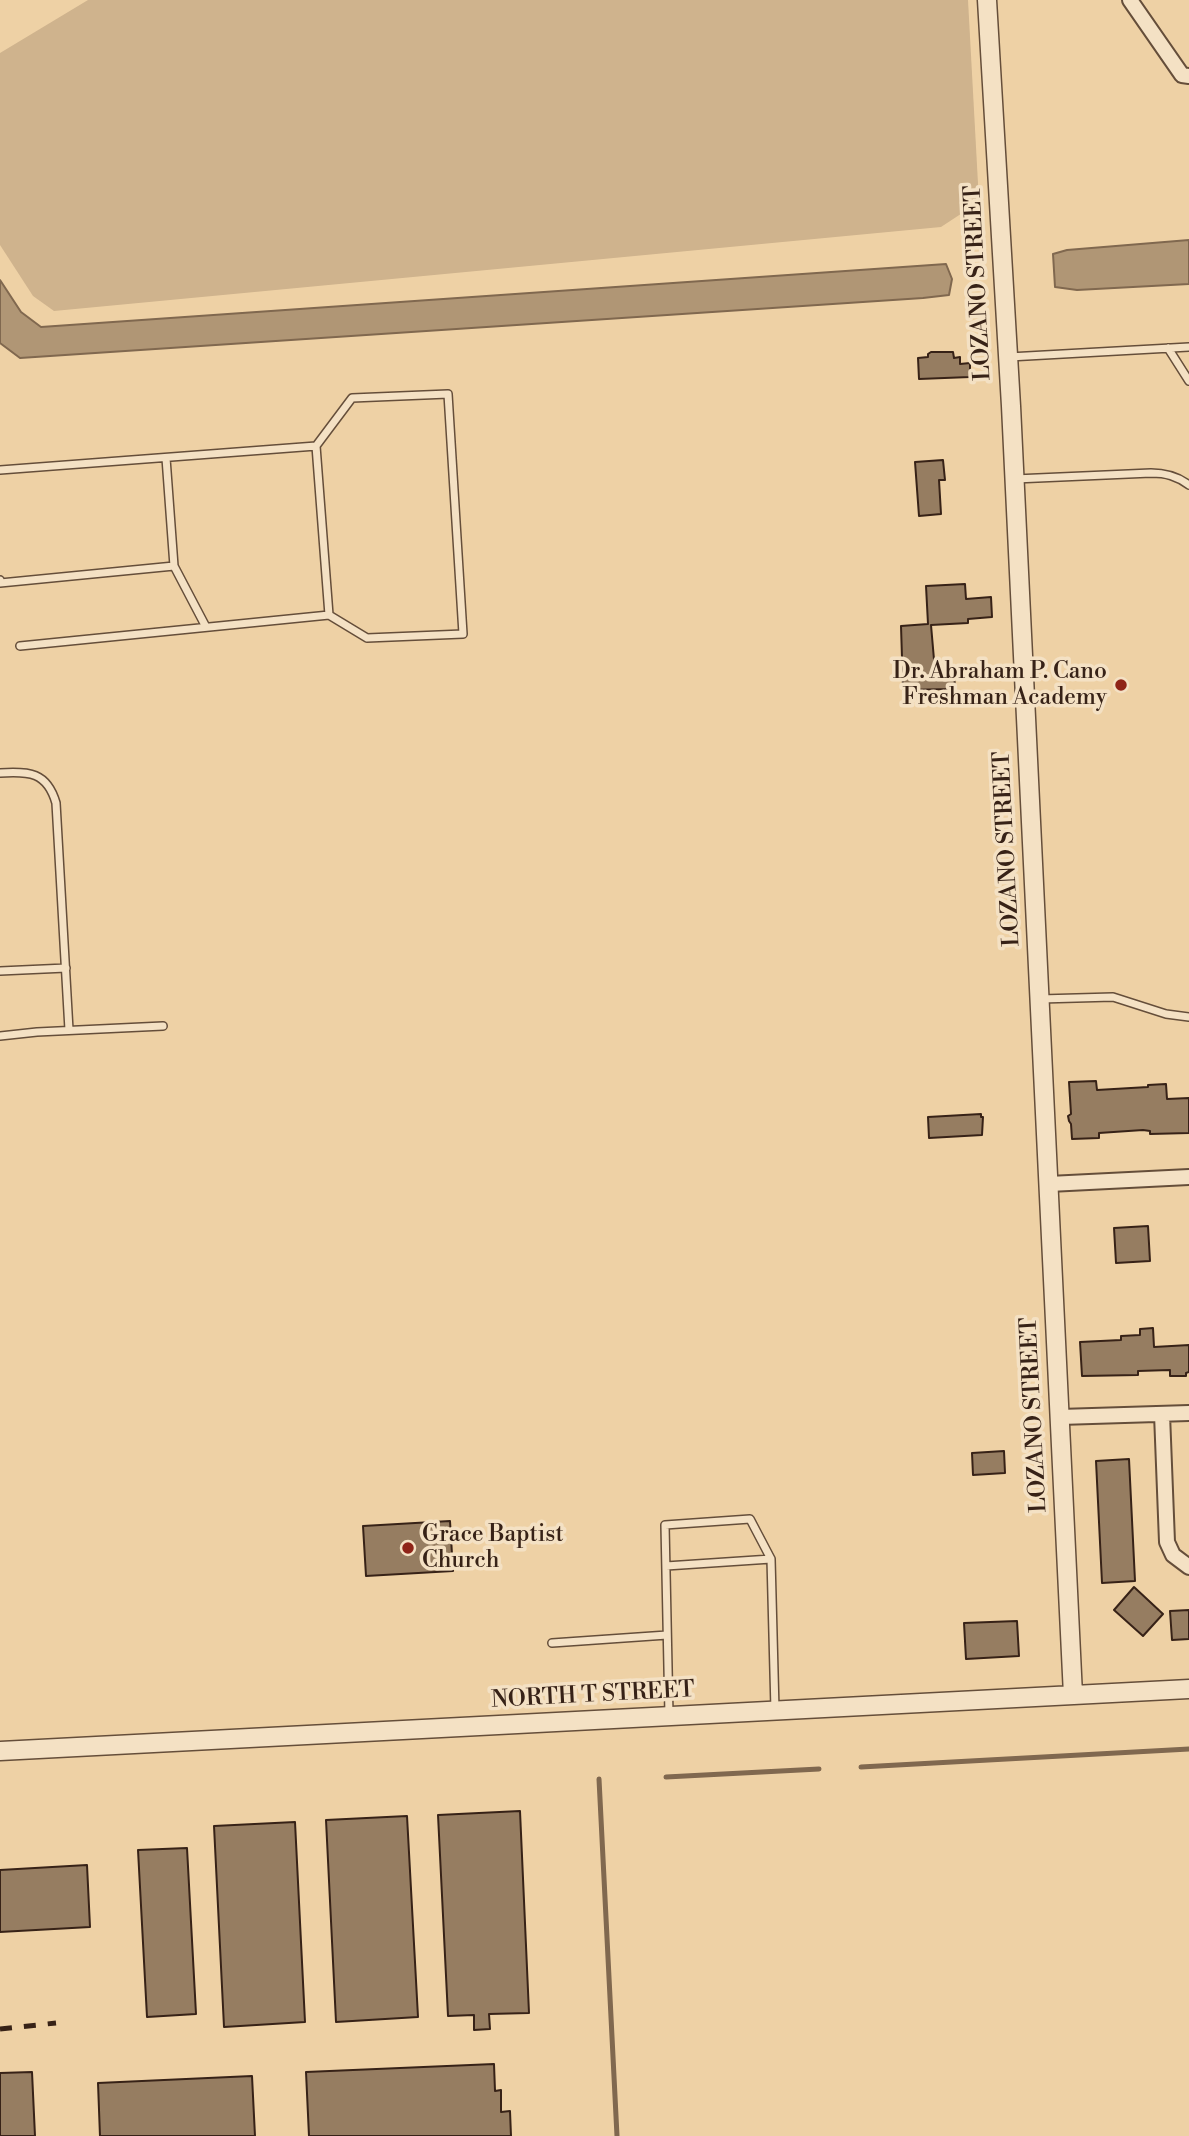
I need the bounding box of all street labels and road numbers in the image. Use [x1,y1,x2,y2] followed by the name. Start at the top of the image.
[960,185,998,381] street label: LOZANO STREET
[989,751,1027,947] street label: LOZANO STREET
[1016,1317,1054,1513] street label: LOZANO STREET
[491,1677,695,1715] street label: NORTH T STREET

